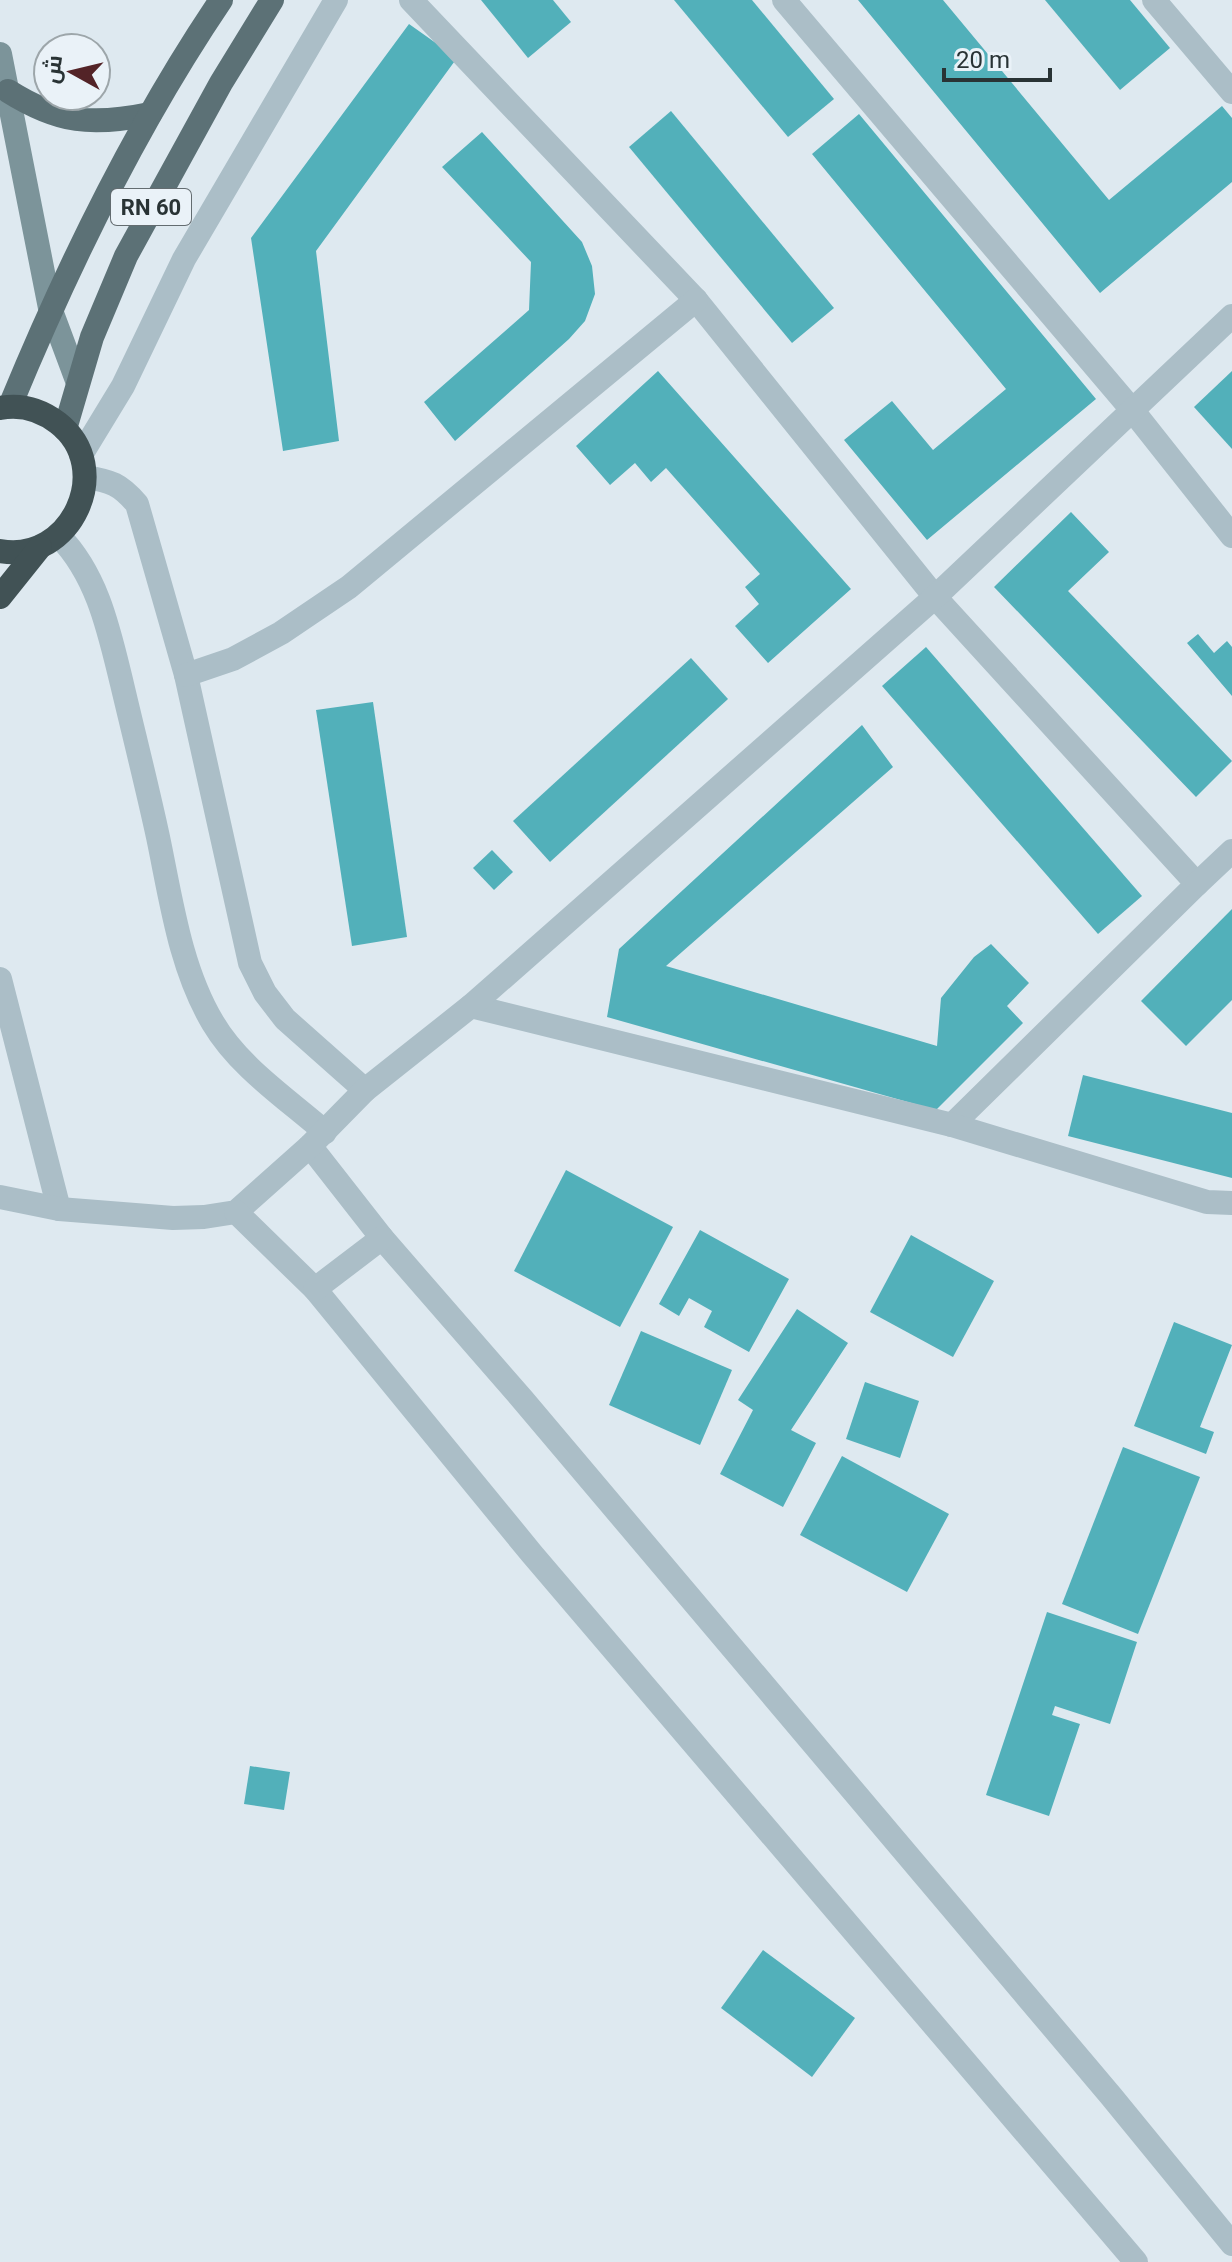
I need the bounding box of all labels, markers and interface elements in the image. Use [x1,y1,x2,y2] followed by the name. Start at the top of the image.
[32,32,112,112] north arrow
[944,32,1050,82] scale bar
[956,46,1010,74] text: 20 m
[38,54,68,85] text: ش
[111,189,191,225] road number: RN 60

